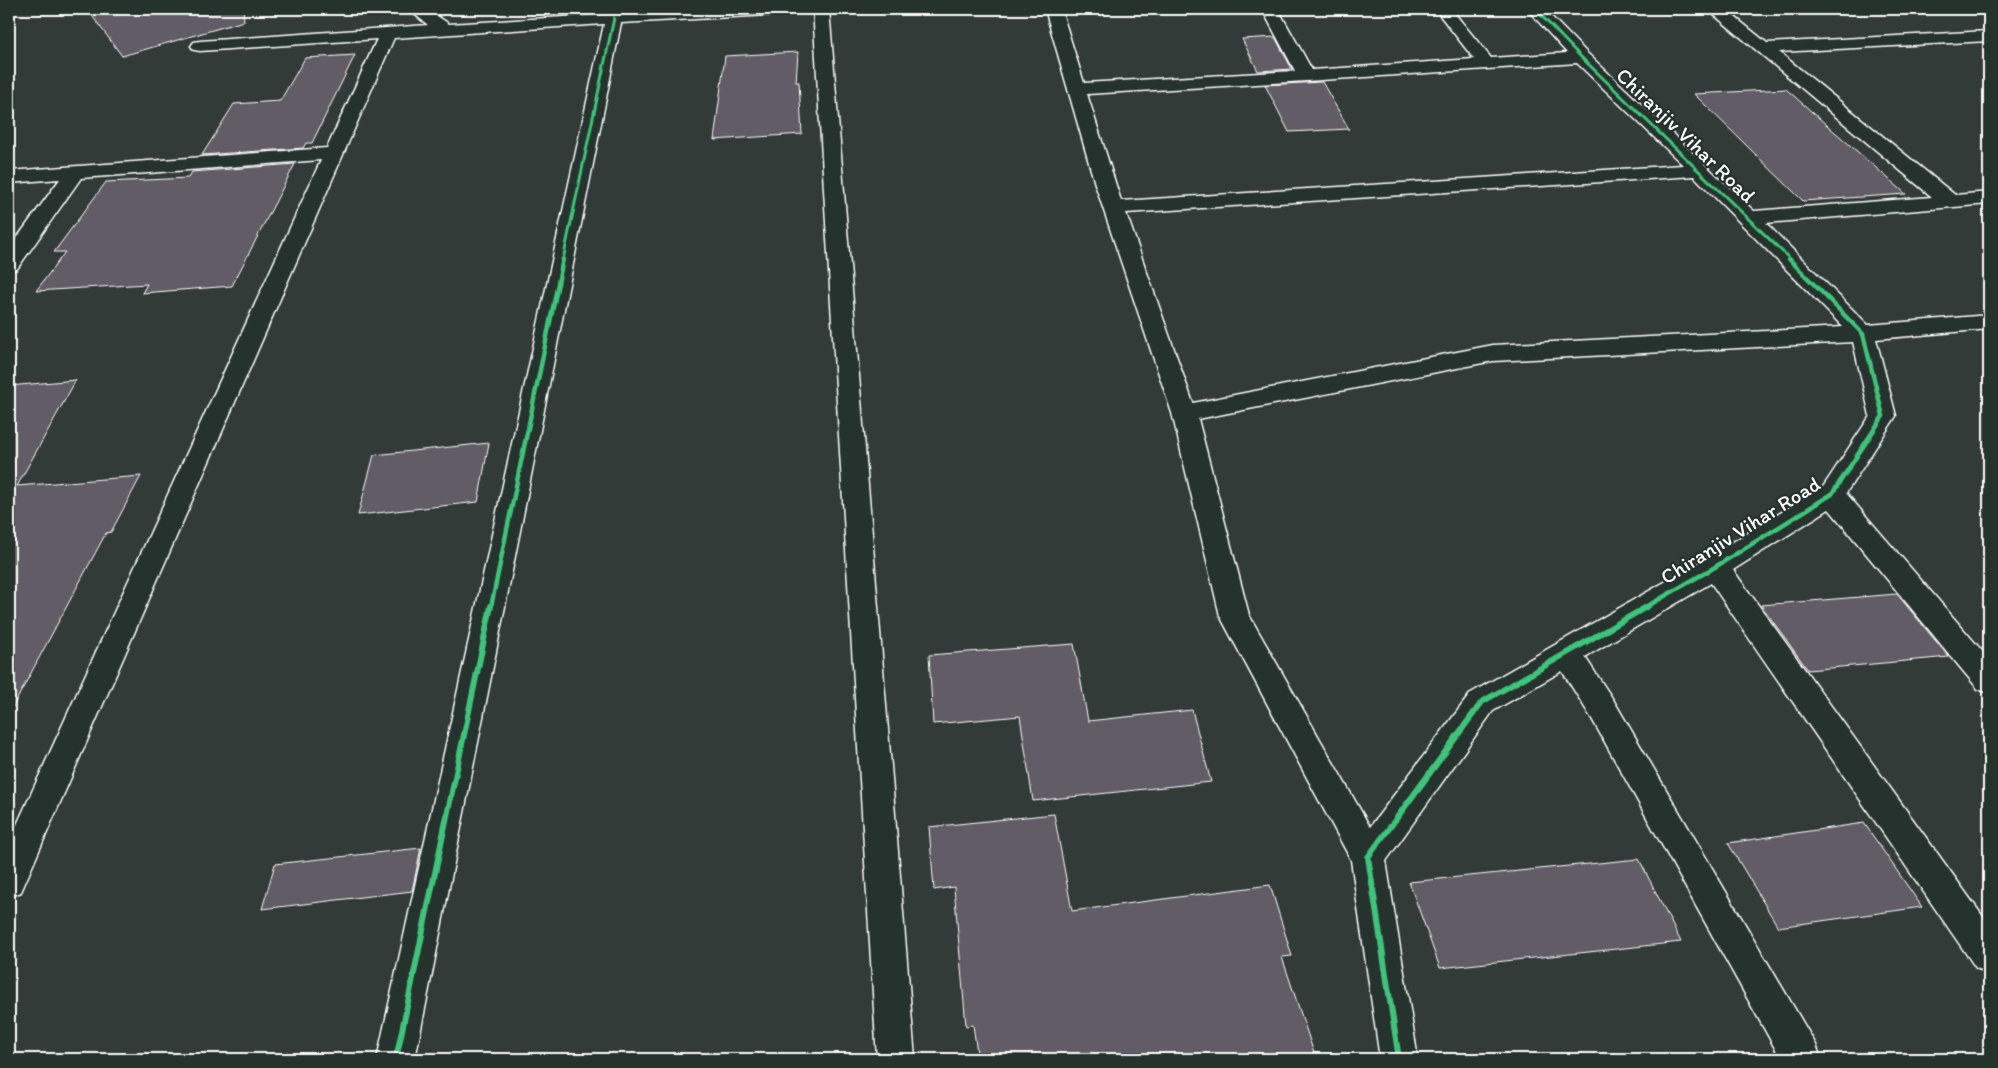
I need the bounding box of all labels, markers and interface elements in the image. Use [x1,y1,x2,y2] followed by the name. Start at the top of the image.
[1611,62,1761,208] street label: Chiranjiv Vihar Road
[1656,471,1824,589] street label: Chiranjiv Vihar Road

